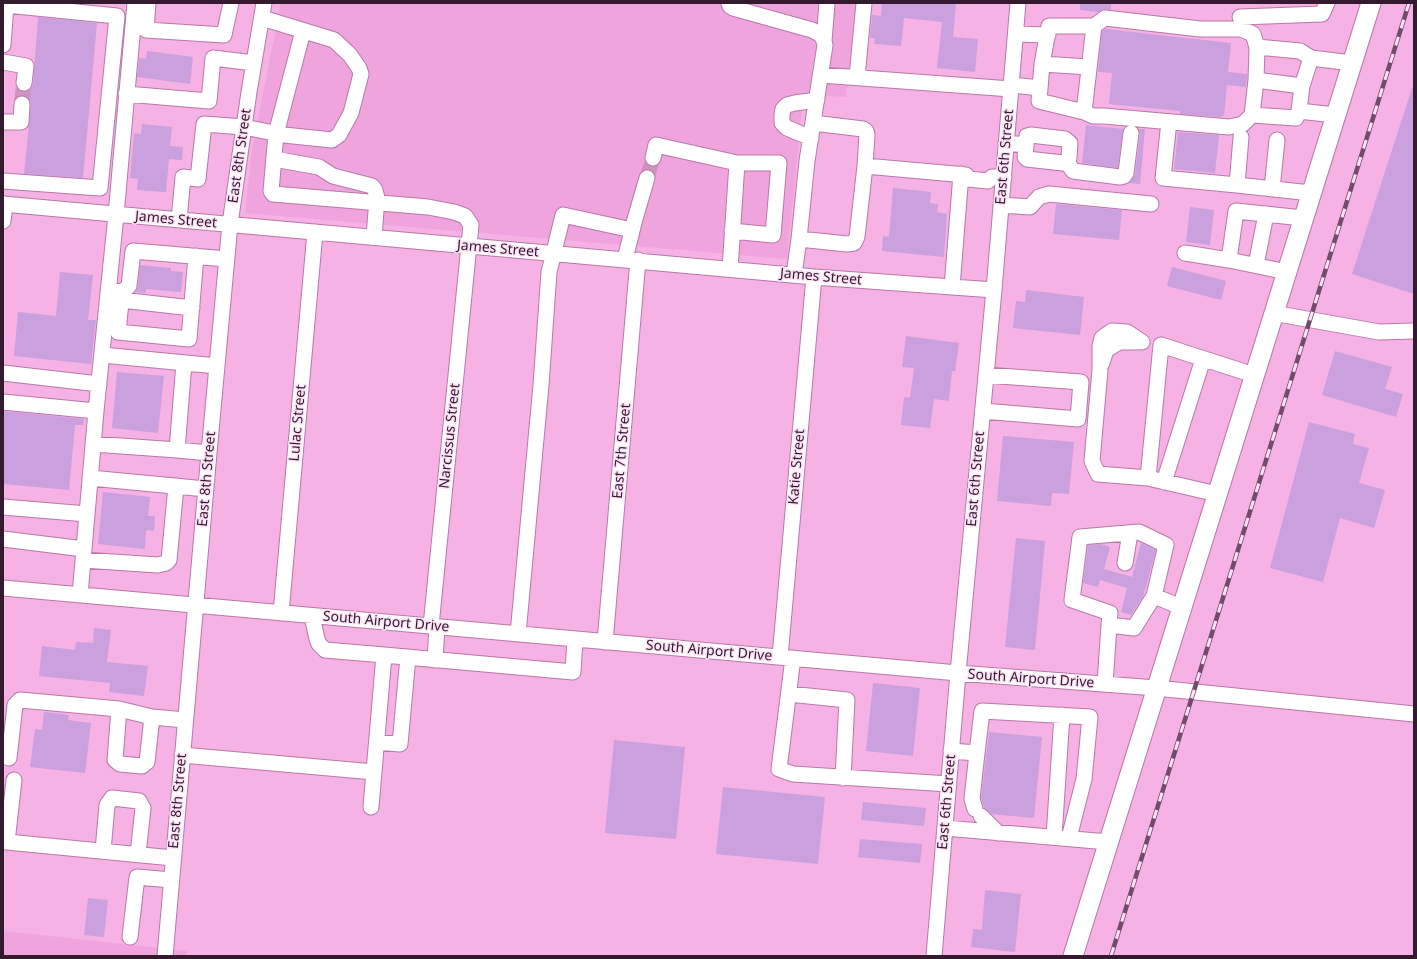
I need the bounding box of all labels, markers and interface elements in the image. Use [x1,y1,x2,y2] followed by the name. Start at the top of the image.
[225,108,255,204] street label: East 8th Street
[992,109,1018,205] street label: East 6th Street
[134,208,218,232] street label: James Street
[456,237,540,261] street label: James Street
[779,265,863,289] street label: James Street
[436,382,464,490] street label: Narcissus Street
[286,384,310,462] street label: Lulac Street
[609,403,635,499] street label: East 7th Street
[785,429,809,505] street label: Katie Street
[194,431,220,527] street label: East 8th Street
[963,431,989,527] street label: East 6th Street
[322,608,450,636] street label: South Airport Drive
[645,637,773,665] street label: South Airport Drive
[967,666,1095,692] street label: South Airport Drive
[165,753,191,849] street label: East 8th Street
[934,754,960,850] street label: East 6th Street

